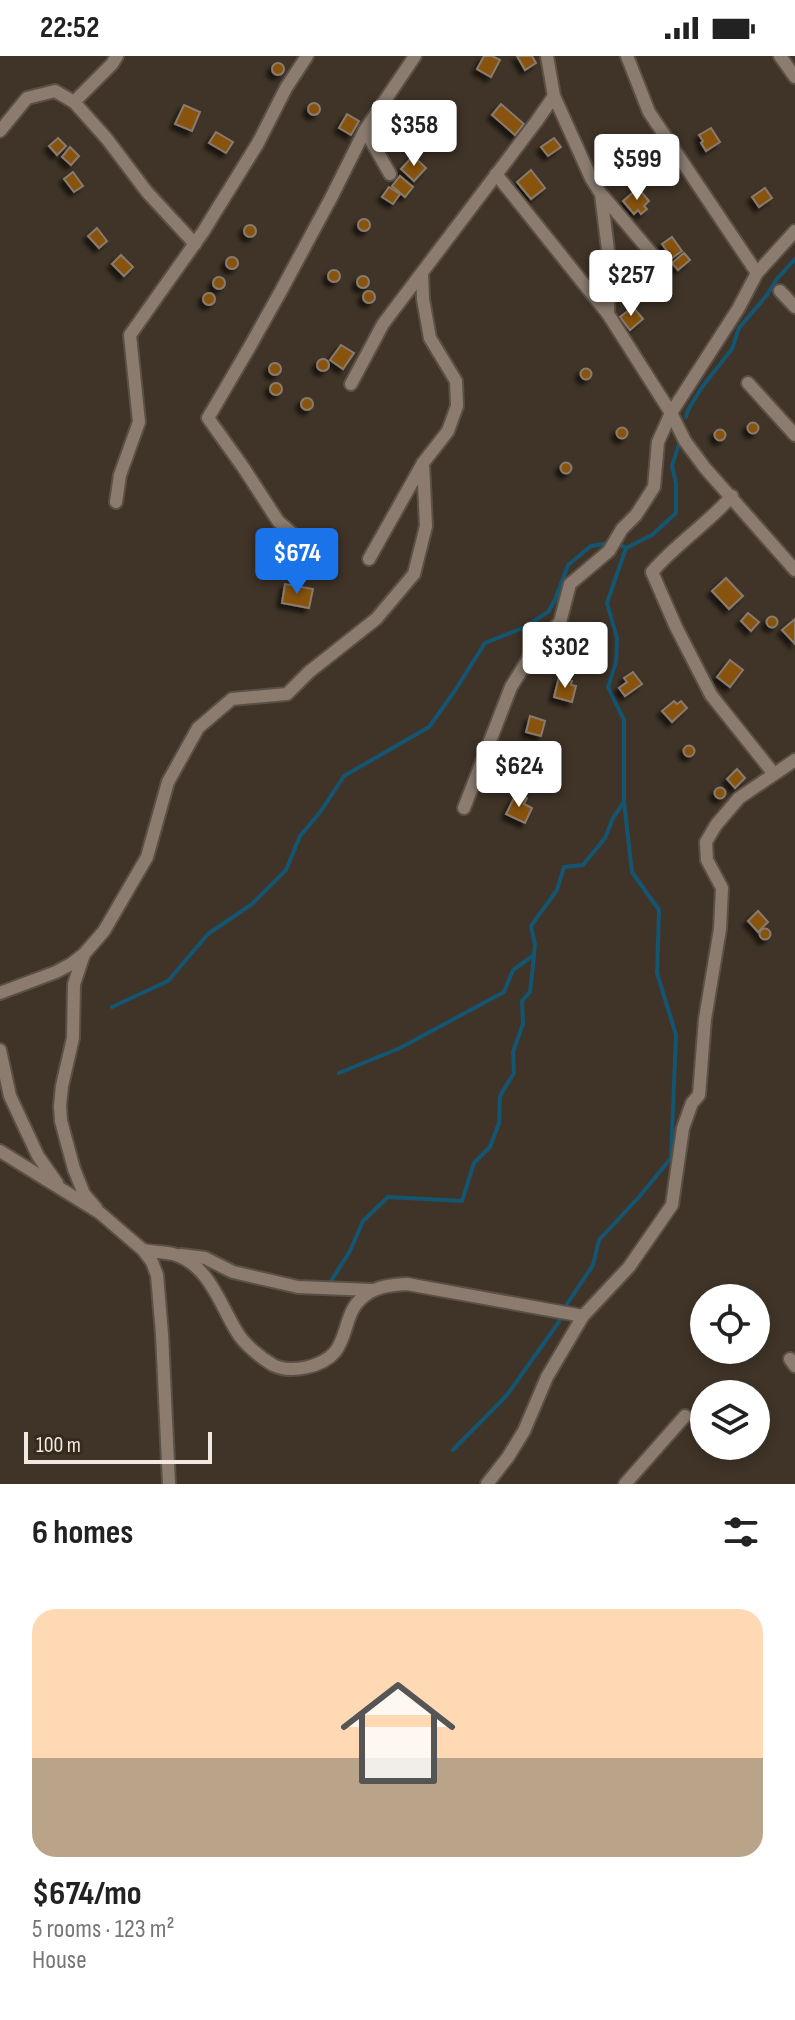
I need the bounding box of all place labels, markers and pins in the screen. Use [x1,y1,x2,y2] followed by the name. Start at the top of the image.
[367,100,461,168] pin: $358
[590,134,684,202] pin: $599
[584,250,678,318] pin: $257
[250,528,344,596] pin: $674
[518,622,612,690] pin: $302
[472,741,566,809] pin: $624

